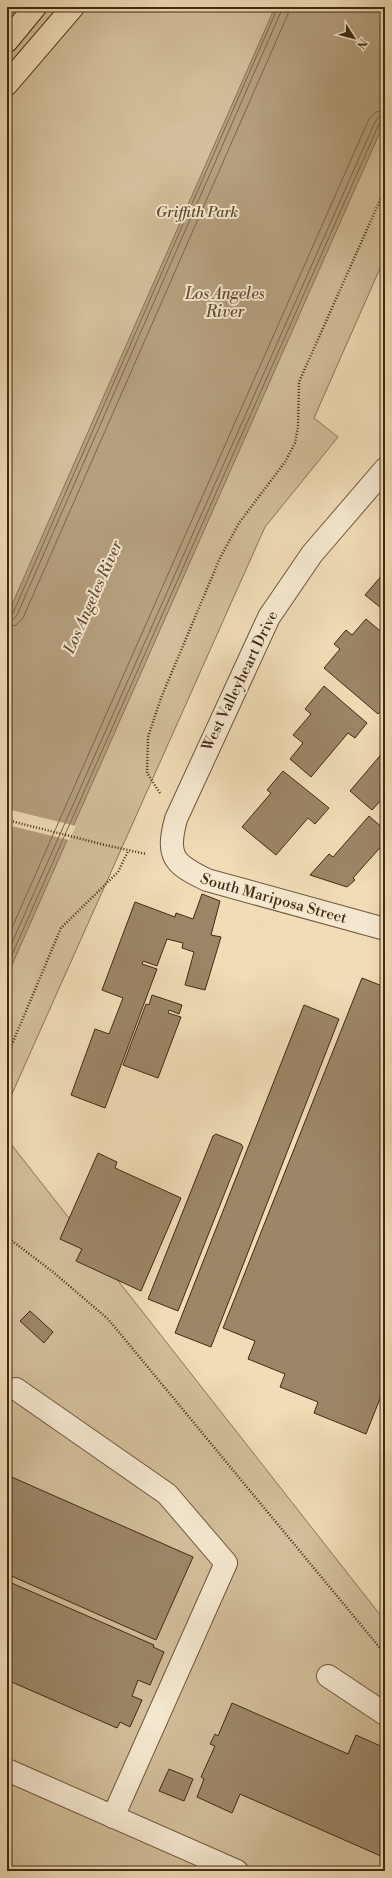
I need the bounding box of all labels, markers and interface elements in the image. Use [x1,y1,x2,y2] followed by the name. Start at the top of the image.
[334,18,374,58] north arrow
[353,36,370,51] text: N
[156,203,238,222] park label: Griffith Park
[184,284,265,322] water label: Los Angeles River
[59,536,127,657] water label: Los Angeles River
[197,608,282,755] street label: West Valleyheart Drive
[197,869,350,928] street label: South Mariposa Street

